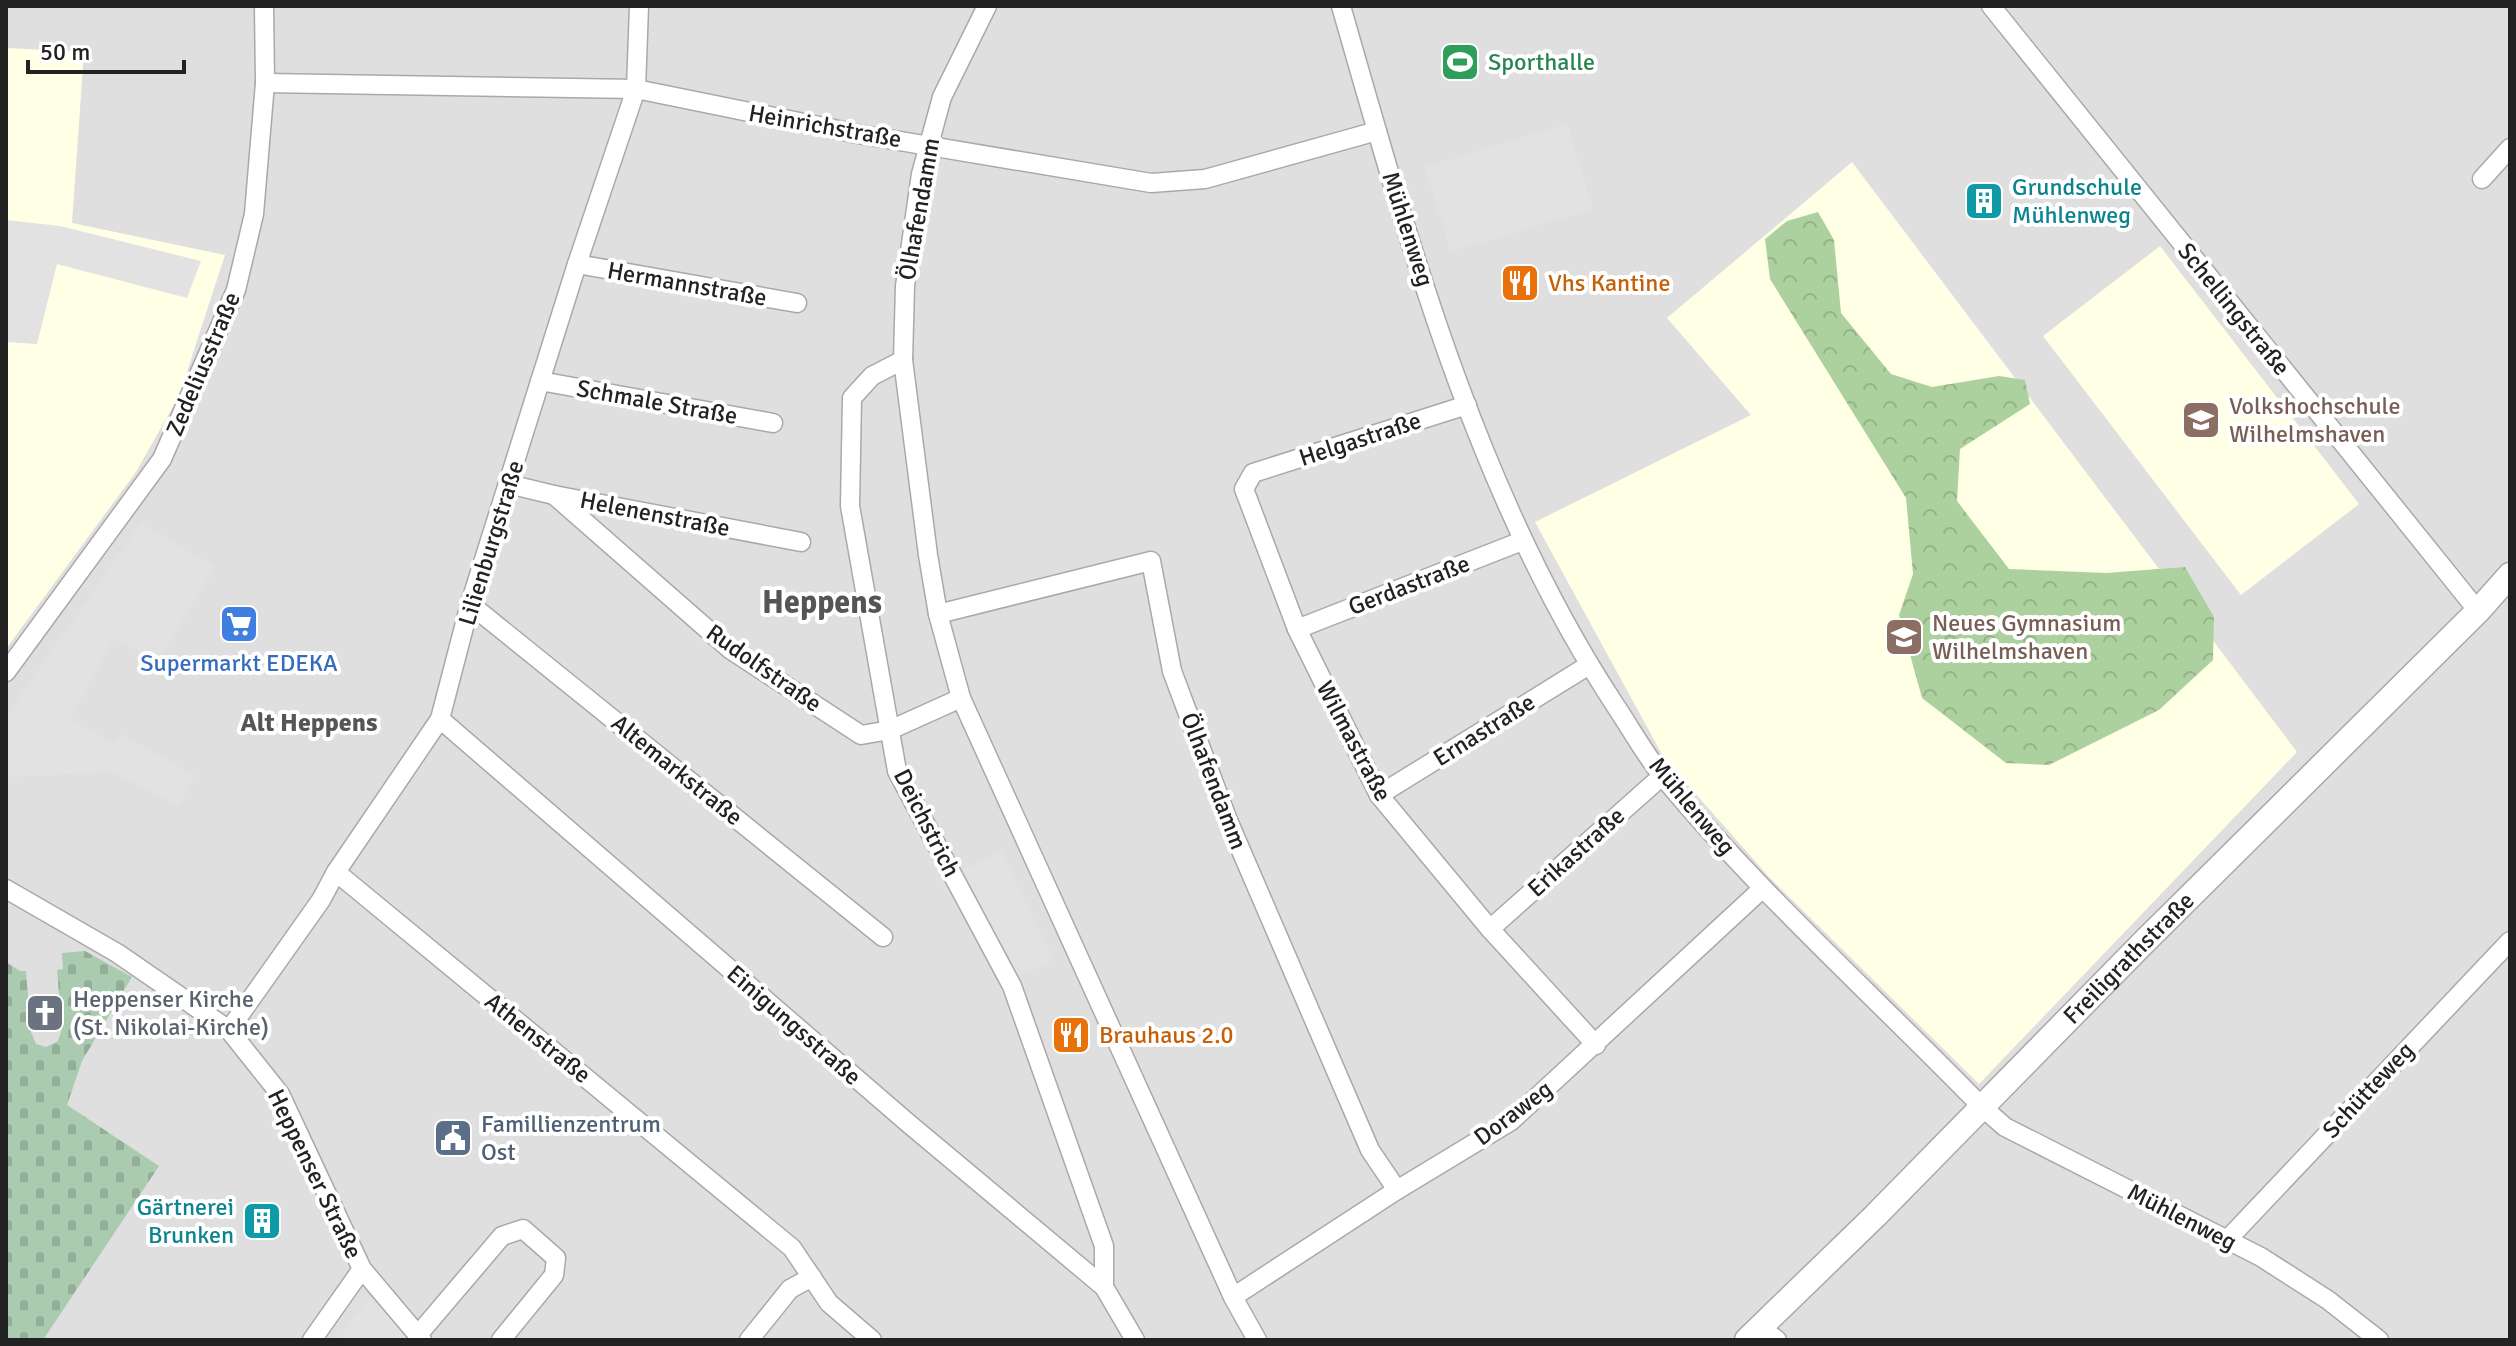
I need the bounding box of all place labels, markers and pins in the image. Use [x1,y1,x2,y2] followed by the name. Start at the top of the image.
[1439,41,1481,83] sports icon: Sporthalle
[1488,47,1595,77] place label: Sporthalle
[2012,172,2142,230] place label: Grundschule Mühlenweg
[1963,180,2005,222] building icon: Grundschule Mühlenweg
[1499,262,1541,304] restaurant icon: Vhs Kantine
[1548,268,1670,298] place label: Vhs Kantine
[2229,391,2400,449] place label: Volkshochschule Wilhelmshaven
[2180,399,2222,441] school or university icon: Volkshochschule Wilhelmshaven
[218,603,260,645] supermarket icon: Supermarkt EDEKA
[1932,608,2121,666] place label: Neues Gymnasium Wilhelmshaven
[1883,616,1925,658] school or university icon: Neues Gymnasium Wilhelmshaven
[140,648,338,678] place label: Supermarkt EDEKA
[73,984,269,1042] place label: Heppenser Kirche (St. Nikolai-Kirche)
[24,992,66,1034] church icon: Heppenser Kirche (St. Nikolai-Kirche)
[1050,1014,1092,1056] restaurant icon: Brauhaus 2.0
[1099,1020,1234,1050] place label: Brauhaus 2.0
[481,1109,661,1167] place label: Famillienzentrum Ost
[432,1117,474,1159] public building icon: Famillienzentrum Ost
[137,1192,234,1250] place label: Gärtnerei Brunken
[241,1200,283,1242] building icon: Gärtnerei Brunken

